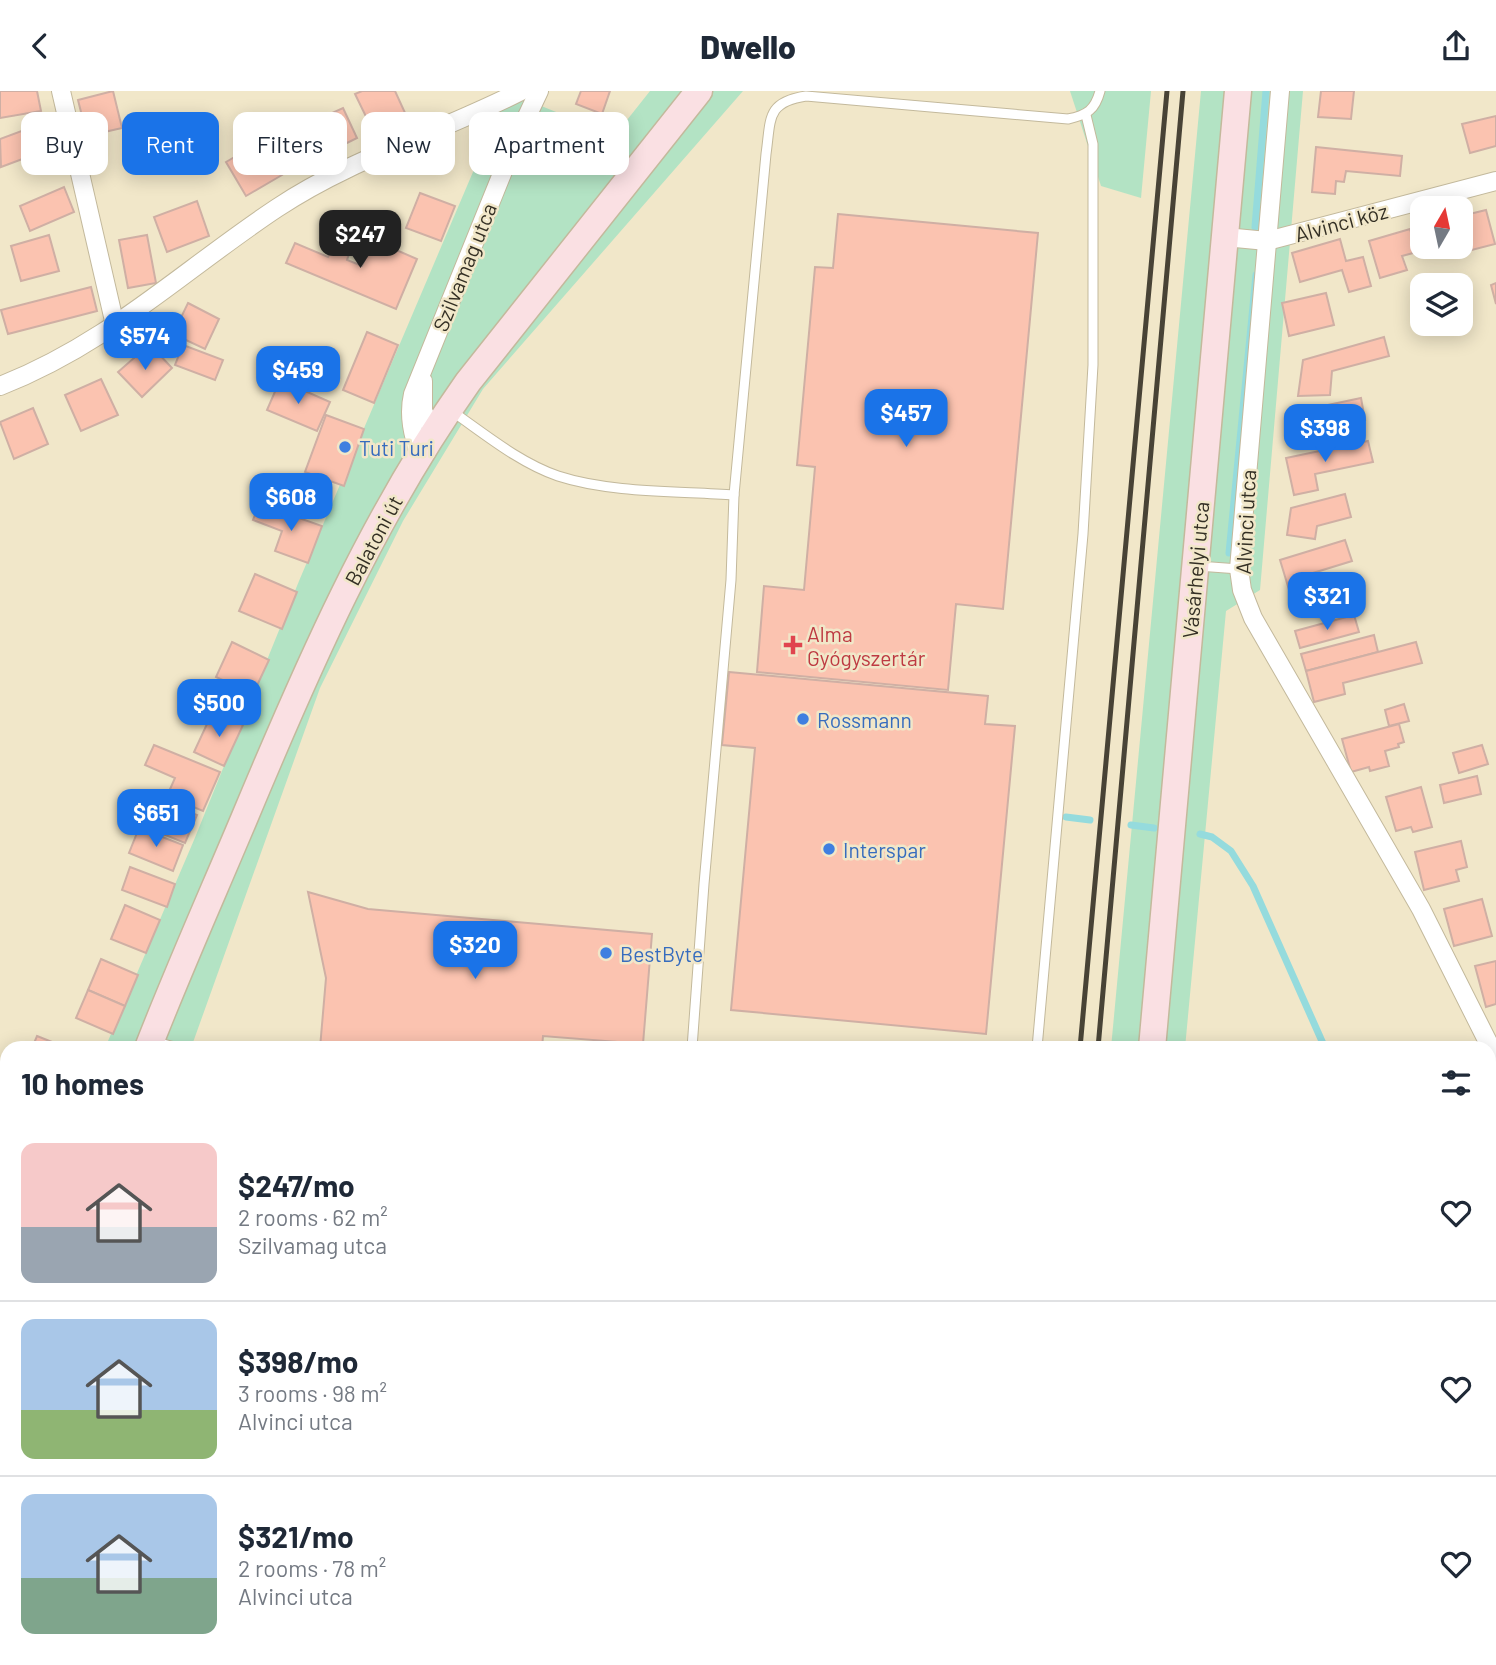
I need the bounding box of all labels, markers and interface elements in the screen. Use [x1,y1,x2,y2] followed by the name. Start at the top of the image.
[21,27,59,65] icon: back
[700,27,796,65] text: Dwello
[1437,27,1475,65] icon: share
[21,112,108,175] chip: Buy
[122,112,219,175] chip: Rent
[233,112,347,175] chip: Filters
[361,112,455,175] chip: New
[469,112,629,175] chip: Apartment
[1410,196,1474,259] north arrow
[1410,196,1473,336] map controls
[1292,198,1390,246] street label: Alvinci köz
[427,199,501,335] street label: Szilvamag utca
[319,211,401,270] pin: $247
[335,219,385,247] text: $247
[1410,273,1473,336] button: layers
[104,313,186,372] pin: $574
[120,321,170,349] text: $574
[257,347,339,406] pin: $459
[272,355,324,383] text: $459
[865,389,947,449] pin: $457
[881,398,931,426] text: $457
[1284,405,1366,464] pin: $398
[1300,413,1350,441] text: $398
[359,435,434,460] place label: Tuti Turi
[337,439,353,455] marker: Tuti Turi
[1230,469,1260,575] street label: Alvinci utca
[250,473,332,533] pin: $608
[265,482,317,510] text: $608
[339,491,407,589] street label: Balatoni út
[1177,501,1213,639] street label: Vásárhelyi utca
[1286,573,1368,632] pin: $321
[1304,581,1350,609] text: $321
[807,621,926,670] place label: Alma Gyógyszertár
[785,637,801,653] marker: Alma Gyógyszertár
[178,679,260,739] pin: $500
[193,688,245,716] text: $500
[817,707,912,732] place label: Rossmann
[795,711,811,727] marker: Rossmann
[115,789,197,849] pin: $651
[133,798,179,826] text: $651
[843,837,926,862] place label: Interspar
[821,841,837,857] marker: Interspar
[434,921,516,981] pin: $320
[449,930,501,958] text: $320
[620,941,703,966] place label: BestByte
[598,945,614,961] marker: BestByte
[1437,1064,1475,1102] icon: filters
[21,1065,144,1101] text: 10 homes
[238,1167,355,1203] text: $247/mo
[77,1171,161,1255] icon: home
[1437,1194,1475,1232] icon: heart
[238,1203,388,1231] text: 2 rooms · 62 m²
[238,1231,387,1259] text: Szilvamag utca
[238,1343,359,1379] text: $398/mo
[77,1347,161,1431] icon: home
[1437,1370,1475,1408] icon: heart
[238,1379,387,1407] text: 3 rooms · 98 m²
[238,1407,353,1435] text: Alvinci utca
[238,1518,354,1554] text: $321/mo
[77,1522,161,1606] icon: home
[1437,1545,1475,1583] icon: heart
[238,1554,386,1582] text: 2 rooms · 78 m²
[238,1582,353,1610] text: Alvinci utca

